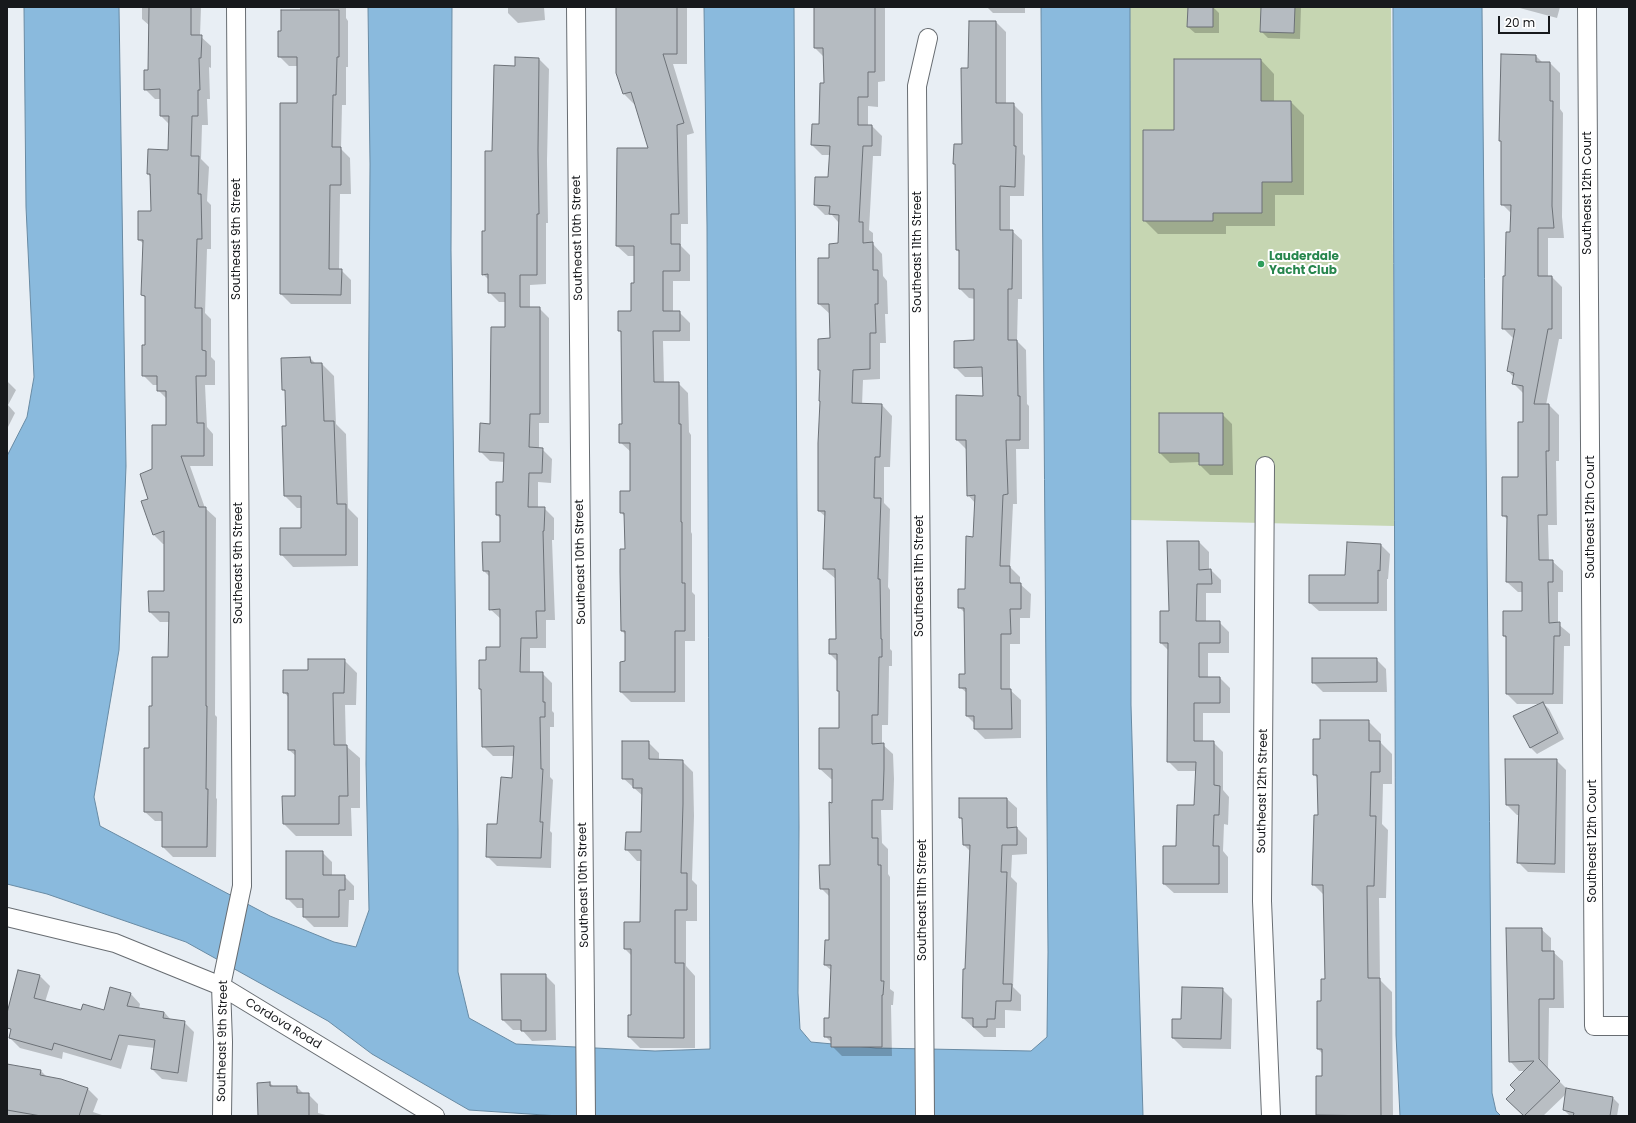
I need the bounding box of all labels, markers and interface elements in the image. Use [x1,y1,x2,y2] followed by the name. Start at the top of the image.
[1500,8,1552,34] scale bar
[1505,14,1535,31] text: 20 m
[1581,131,1595,255] street label: Southeast 12th Court
[570,175,586,301] street label: Southeast 10th Street
[230,178,244,300] street label: Southeast 9th Street
[911,191,925,313] street label: Southeast 11th Street
[1269,250,1339,278] place label: Lauderdale Yacht Club
[1256,259,1266,269] marker: Lauderdale Yacht Club
[1584,455,1598,579] street label: Southeast 12th Court
[573,499,589,625] street label: Southeast 10th Street
[232,502,246,624] street label: Southeast 9th Street
[913,515,927,637] street label: Southeast 11th Street
[1255,728,1271,854] street label: Southeast 12th Street
[1586,779,1600,903] street label: Southeast 12th Court
[576,822,592,948] street label: Southeast 10th Street
[916,839,930,961] street label: Southeast 11th Street
[215,980,231,1102] street label: Southeast 9th Street
[242,996,324,1052] street label: Cordova Road

